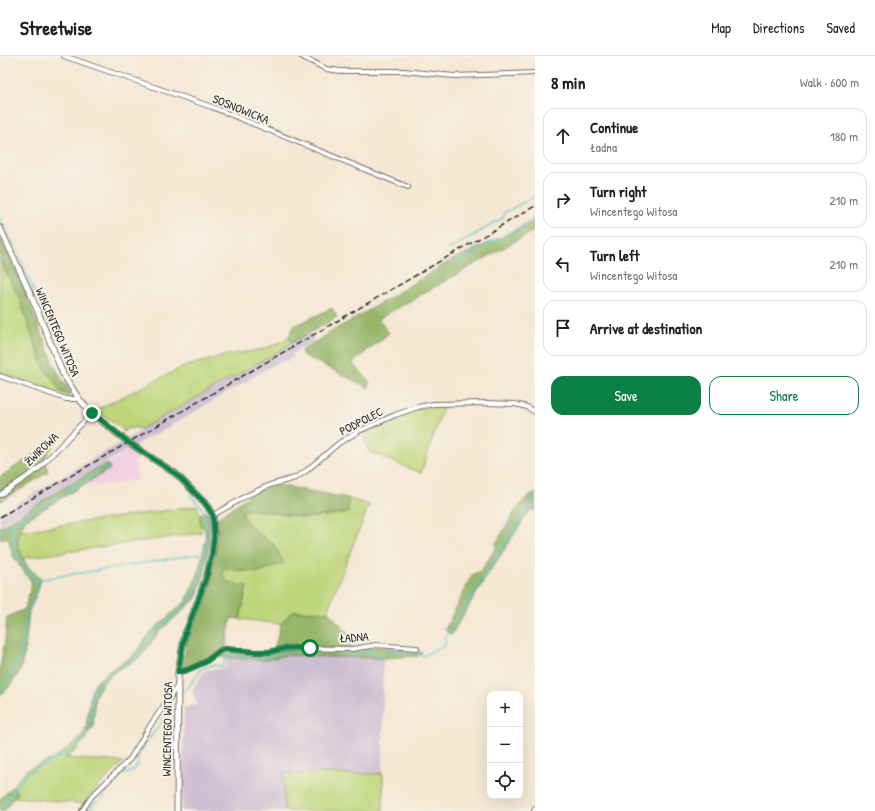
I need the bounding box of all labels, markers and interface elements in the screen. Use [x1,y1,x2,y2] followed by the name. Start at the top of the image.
[20,15,92,41] text: Streetwise
[711,18,731,37] text: Map
[753,18,804,37] text: Directions
[826,18,855,37] text: Saved
[551,71,585,94] text: 8 min
[800,73,859,91] text: Walk · 600 m
[210,90,272,128] street label: SOSNOWICKA
[590,117,638,138] text: Continue
[552,125,574,147] icon: ahead
[830,127,858,145] text: 180 m
[590,138,617,156] text: Ładna
[590,181,646,202] text: Turn right
[552,189,574,211] icon: right
[830,191,858,209] text: 210 m
[590,202,677,220] text: Wincentego Witosa
[590,245,640,266] text: Turn left
[552,253,574,275] icon: left
[830,255,858,273] text: 210 m
[590,266,677,284] text: Wincentego Witosa
[32,285,84,379] street label: WINCENTEGO WITOSA
[552,317,574,339] icon: arrive
[590,318,702,339] text: Arrive at destination
[551,376,701,415] button: Save
[709,376,859,415] button: Share
[336,403,386,439] street label: PODPOLEC
[83,404,101,422] route end
[20,428,62,470] street label: ŻWIROWA
[339,627,369,646] street label: ŁADNA
[301,639,319,657] route start
[158,681,176,777] street label: WINCENTEGO WITOSA
[487,691,523,799] map controls
[487,691,523,727] button: +
[487,727,523,763] button: −
[487,763,523,799] button: locate

